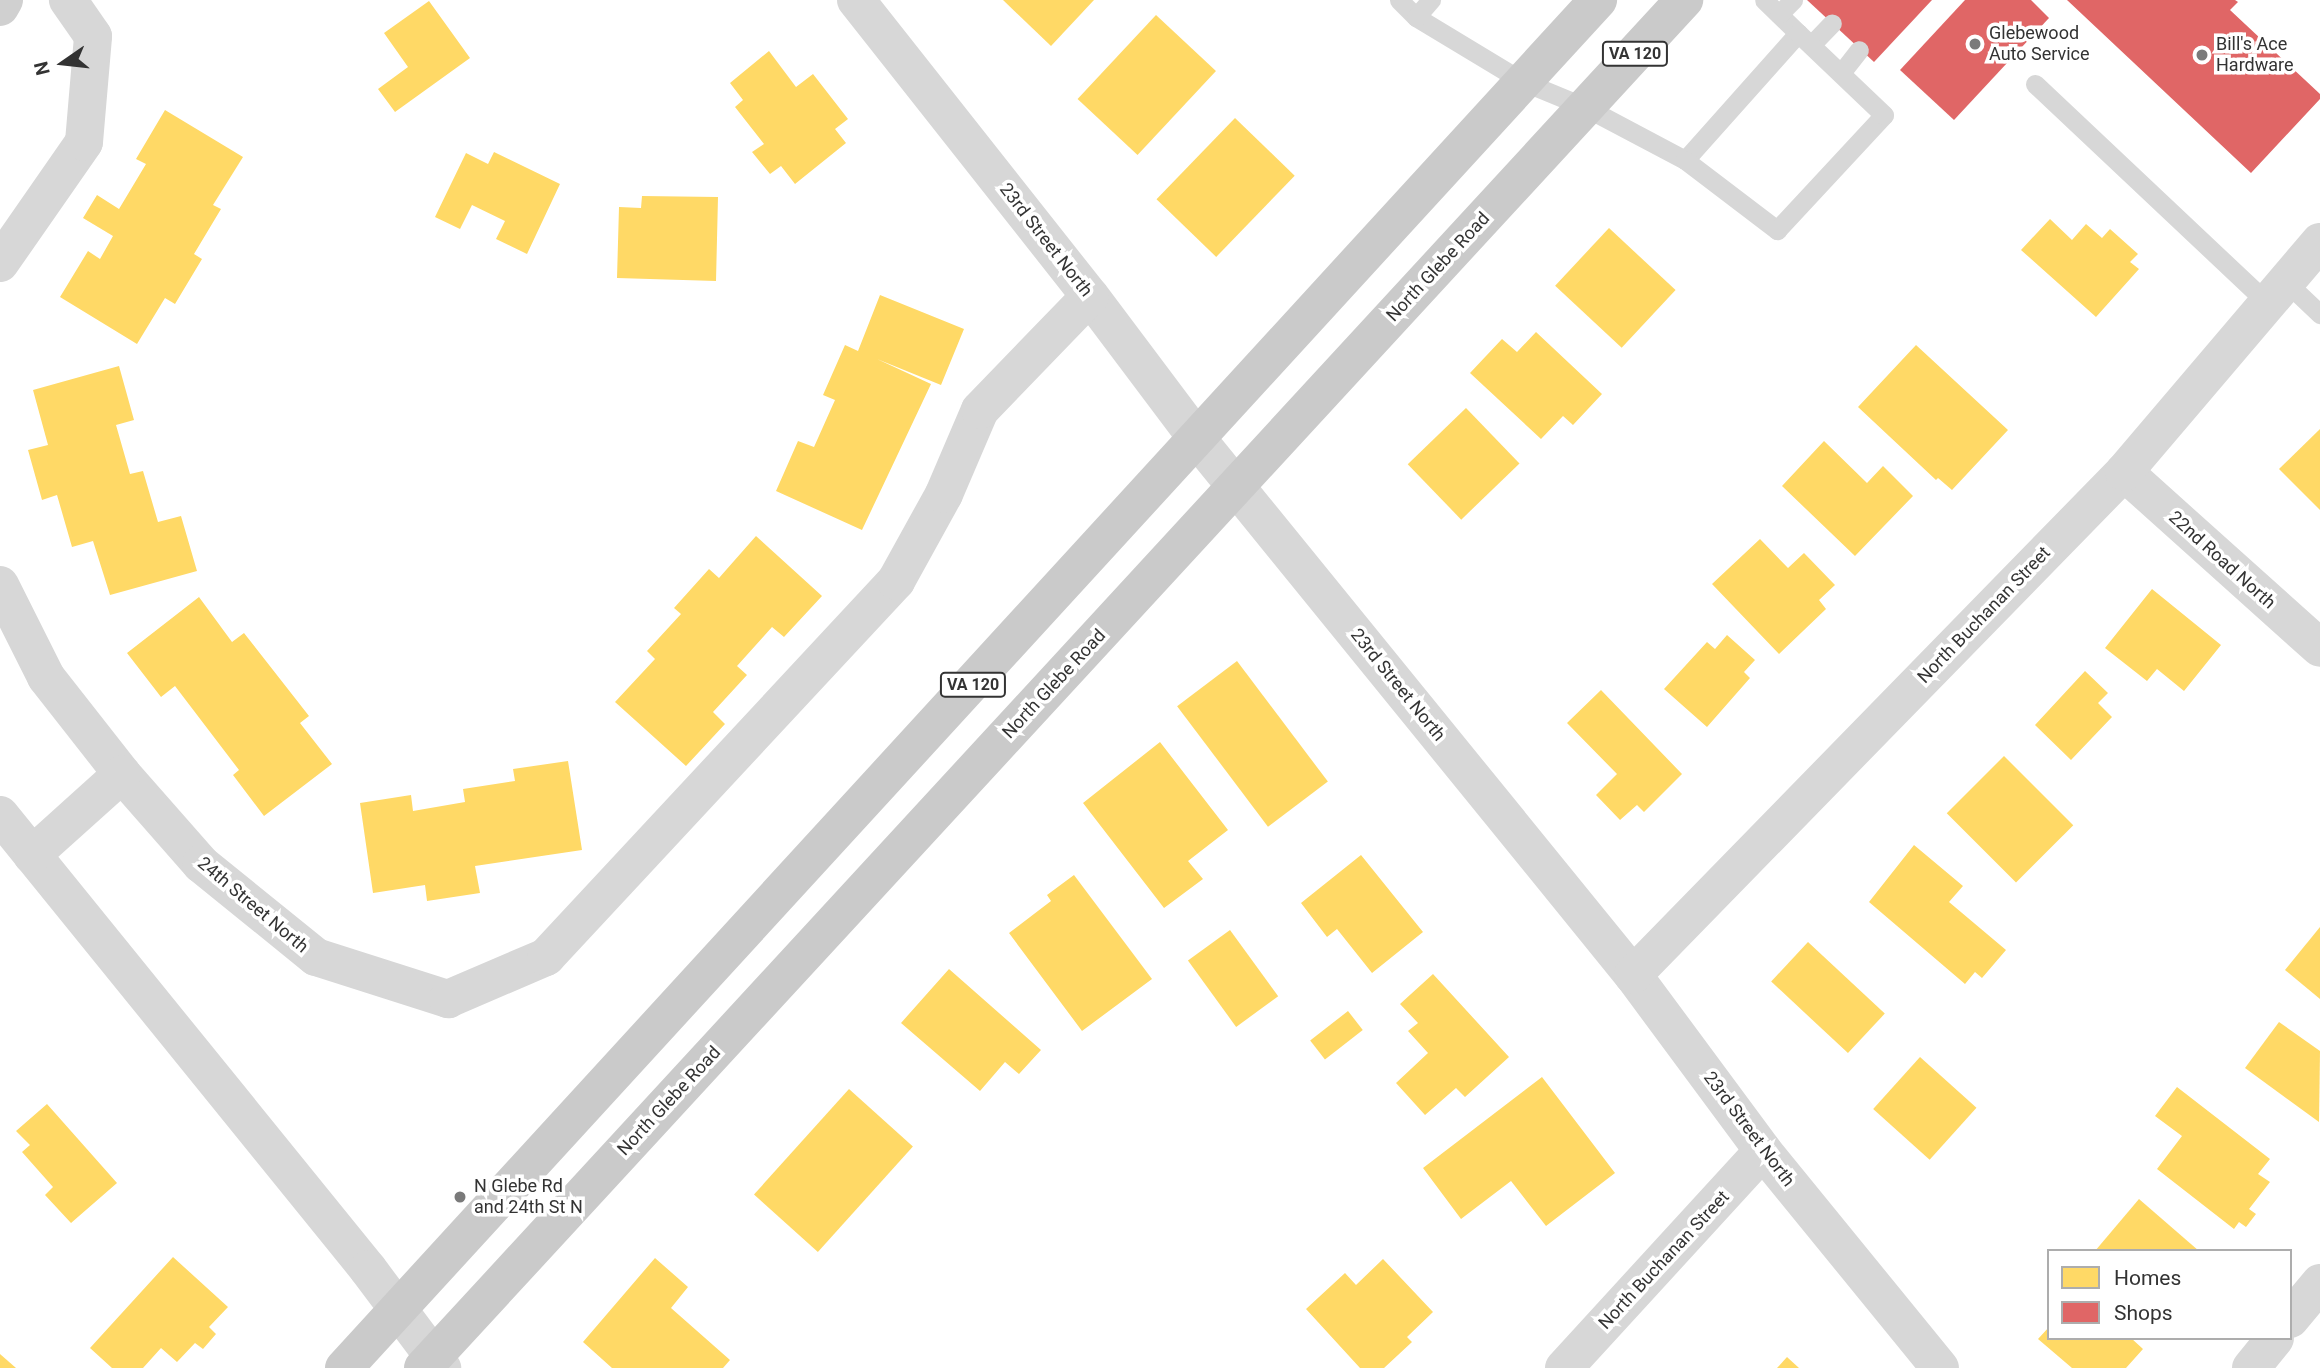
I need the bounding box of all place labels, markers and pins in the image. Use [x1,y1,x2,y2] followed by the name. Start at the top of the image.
[1989,23,2090,66] place label: Glebewood Auto Service
[2216,34,2294,76] place label: Bill's Ace Hardware
[1967,36,1983,52] marker: Glebewood Auto Service
[2194,47,2210,63] marker: Bill's Ace Hardware
[474,1176,583,1218] place label: N Glebe Rd and 24th St N
[452,1189,468,1205] marker: N Glebe Rd and 24th St N

